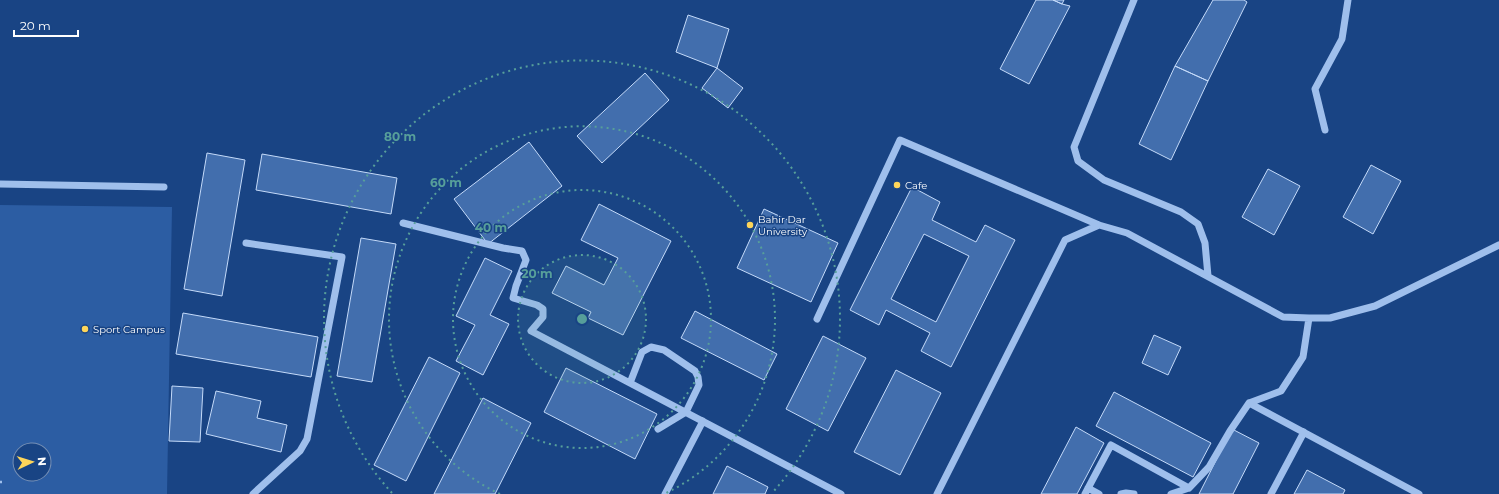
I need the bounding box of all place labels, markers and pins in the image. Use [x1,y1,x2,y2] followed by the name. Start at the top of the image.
[905,179,927,192] place label: Cafe
[892,180,902,190] marker: Cafe
[758,213,808,238] place label: Bahir Dar University
[745,220,755,230] marker: Bahir Dar University
[575,312,589,326] centre of rings
[93,323,165,336] place label: Sport Campus
[80,324,90,334] marker: Sport Campus

